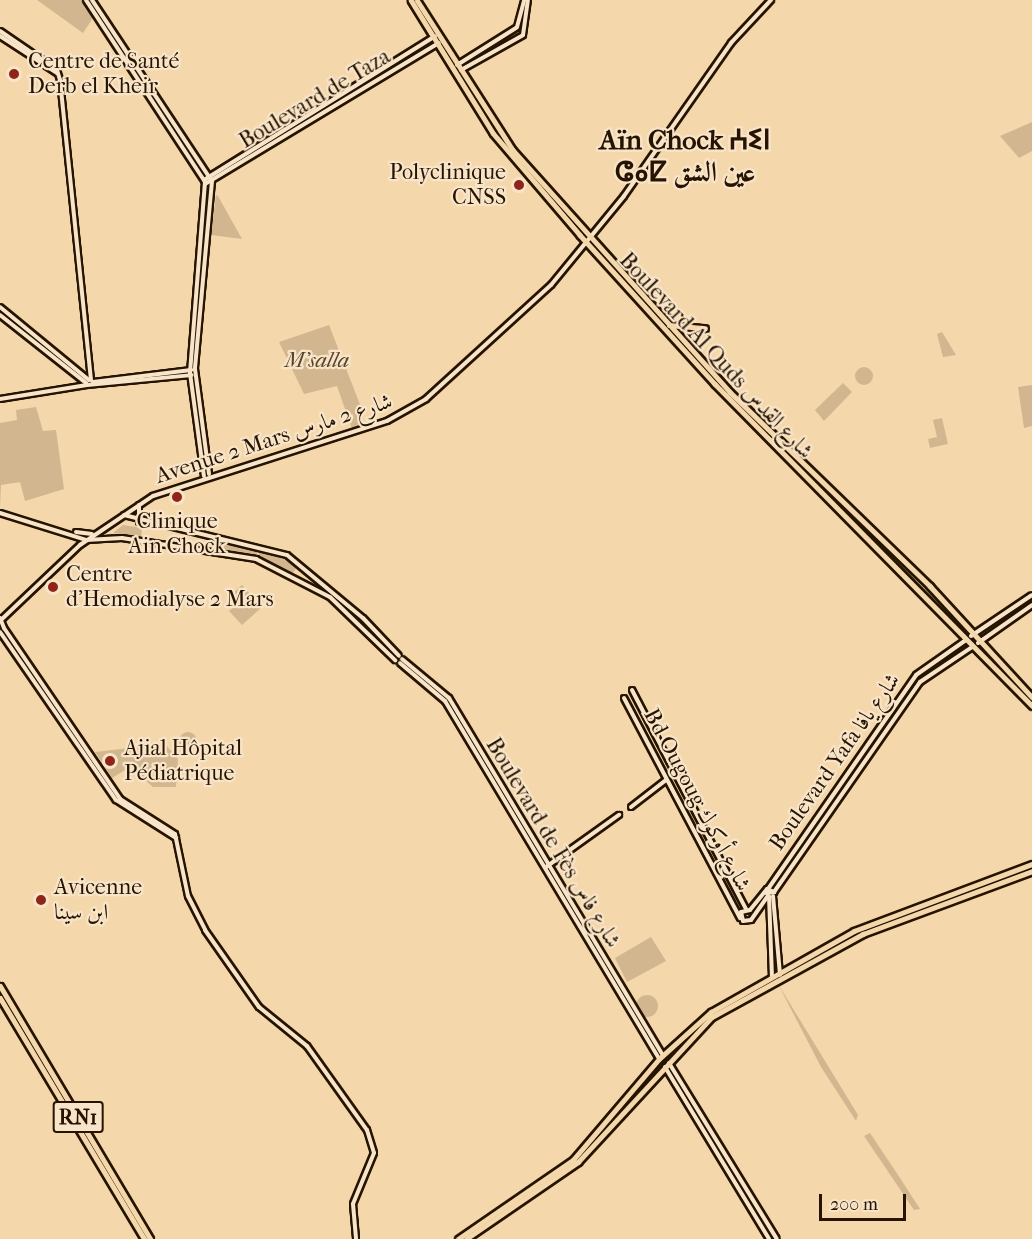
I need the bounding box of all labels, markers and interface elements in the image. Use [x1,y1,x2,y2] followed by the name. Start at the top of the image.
[235,43,395,155] street label: Boulevard de Taza
[28,48,179,100] place label: Centre de Santé Derb el Kheir
[5,65,23,83] marker: Centre de Santé Derb el Kheir
[599,123,771,189] district label: Aïn Chock ⵄⵉⵏ ⵛⴰⵇ عين الشق
[389,159,506,210] place label: Polyclinique CNSS
[510,176,528,194] marker: Polyclinique CNSS
[613,247,819,465] street label: Boulevard Al Quds شارع القدس
[285,348,349,374] park label: M'salla
[152,388,396,490] street label: Avenue 2 Mars شارع 2 مارس
[168,488,186,506] marker: Clinique Ain Chock
[128,508,226,560] place label: Clinique Ain Chock
[66,561,274,612] place label: Centre d'Hemodialyse 2 Mars
[44,578,62,596] marker: Centre d'Hemodialyse 2 Mars
[764,668,906,856] street label: Boulevard Yafa شارع يافا
[638,704,756,896] street label: Bd Ougoug شارع أوكوك
[480,733,626,953] street label: Boulevard de Fès شارع فاس
[124,735,242,786] place label: Ajial Hôpital Pédiatrique
[101,752,119,770] marker: Ajial Hôpital Pédiatrique
[54,874,142,926] place label: Avicenne ابن سينا
[32,891,50,909] marker: Avicenne ابن سينا
[52,1099,104,1135] road number: RN1
[822,1182,909,1220] scale bar
[830,1194,878,1215] text: 200 m

